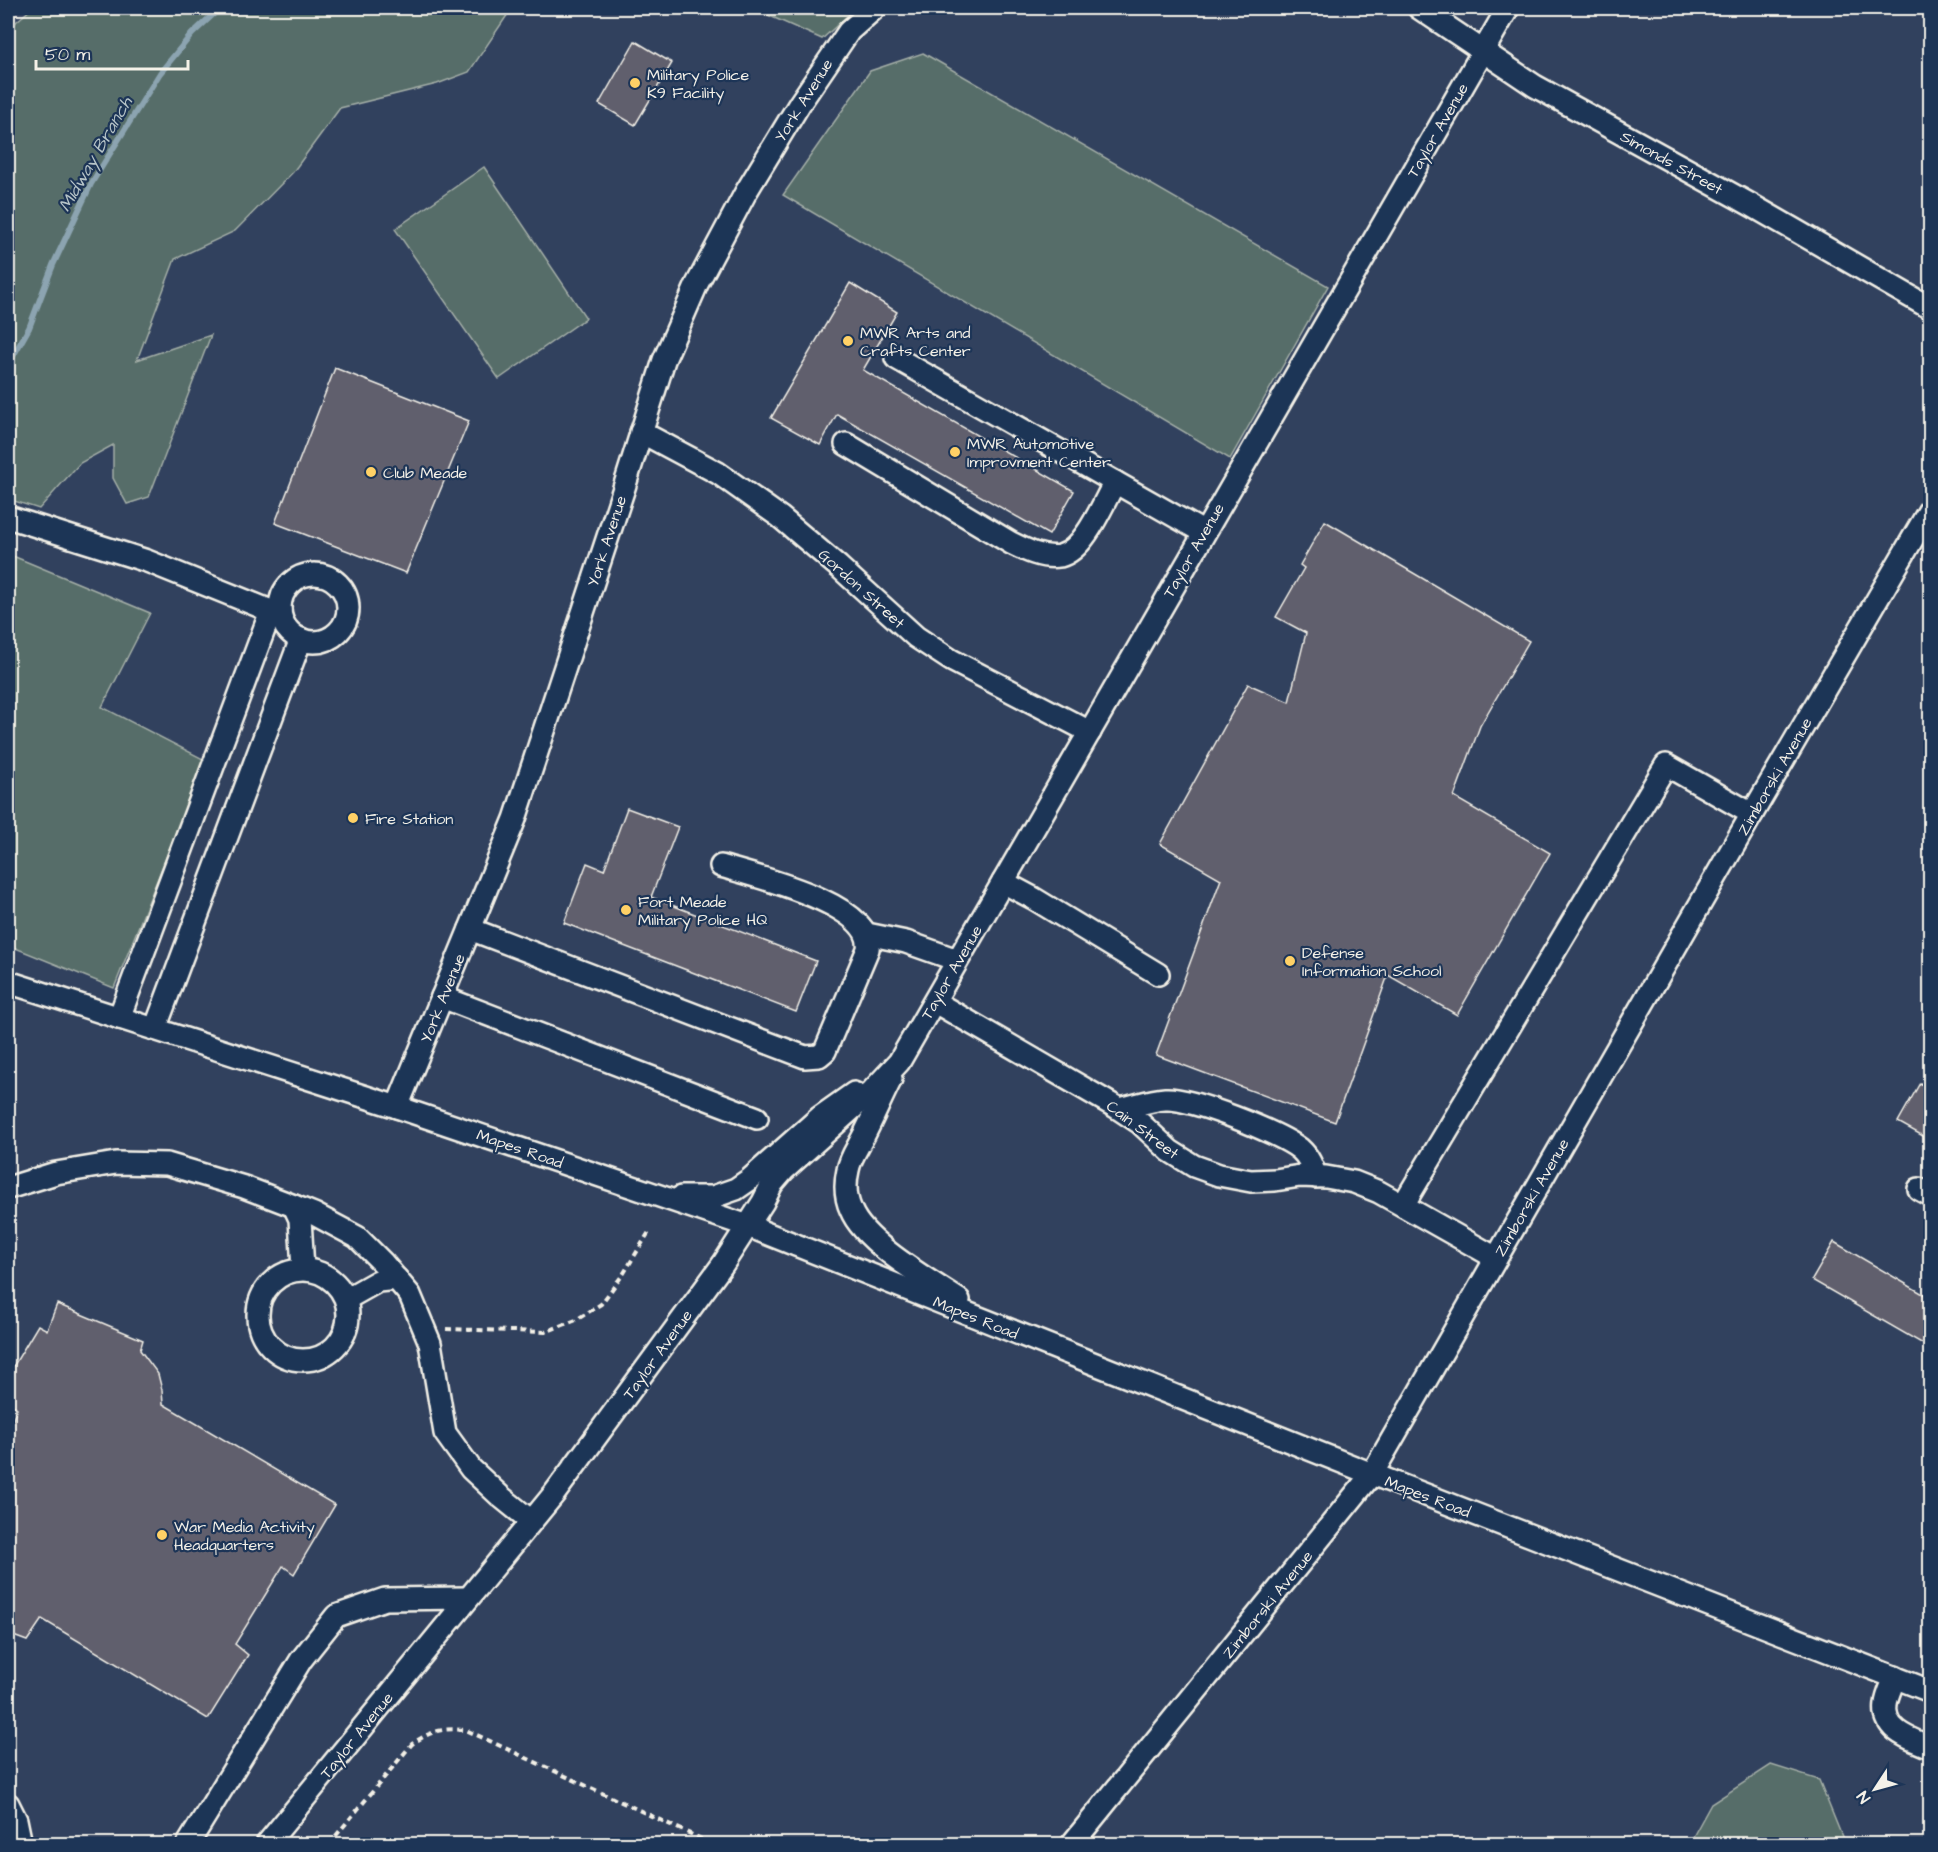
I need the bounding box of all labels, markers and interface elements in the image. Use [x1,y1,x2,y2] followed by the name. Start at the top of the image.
[36,33,188,71] scale bar
[45,42,90,67] text: 50 m
[769,54,838,146] street label: York Avenue
[647,64,749,105] place label: Military Police K9 Facility
[628,76,642,90] marker: Military Police K9 Facility
[1402,79,1475,182] street label: Taylor Avenue
[52,91,140,217] water label: Midway Branch
[1616,126,1727,200] street label: Simonds Street
[860,322,971,362] place label: MWR Arts and Crafts Center
[841,334,855,348] marker: MWR Arts and Crafts Center
[967,433,1111,473] place label: MWR Automotive Improvment Center
[948,445,962,459] marker: MWR Automotive Improvment Center
[383,462,468,484] place label: Club Meade
[364,465,378,479] marker: Club Meade
[582,493,632,590] street label: York Avenue
[1158,499,1231,602] street label: Taylor Avenue
[813,544,910,634] street label: Gordon Street
[1732,713,1818,840] street label: Zimborski Avenue
[365,808,453,830] place label: Fire Station
[346,811,360,825] marker: Fire Station
[638,891,768,932] place label: Fort Meade Military Police HQ
[619,903,633,917] marker: Fort Meade Military Police HQ
[916,921,989,1024] street label: Taylor Avenue
[1302,942,1441,982] place label: Defense Information School
[415,950,471,1046] street label: York Avenue
[1283,954,1297,968] marker: Defense Information School
[1102,1095,1184,1165] street label: Cain Street
[473,1124,566,1174] street label: Mapes Road
[1489,1134,1575,1261] street label: Zimborski Avenue
[930,1291,1022,1345] street label: Mapes Road
[618,1305,699,1404] street label: Taylor Avenue
[1382,1471,1474,1523] street label: Mapes Road
[174,1516,315,1556] place label: War Media Activity Headquarters
[155,1528,169,1542] marker: War Media Activity Headquarters
[1217,1546,1318,1663] street label: Zimborski Avenue
[315,1687,400,1784] street label: Taylor Avenue
[1845,1759,1905,1819] north arrow
[1852,1787,1876,1808] text: N

